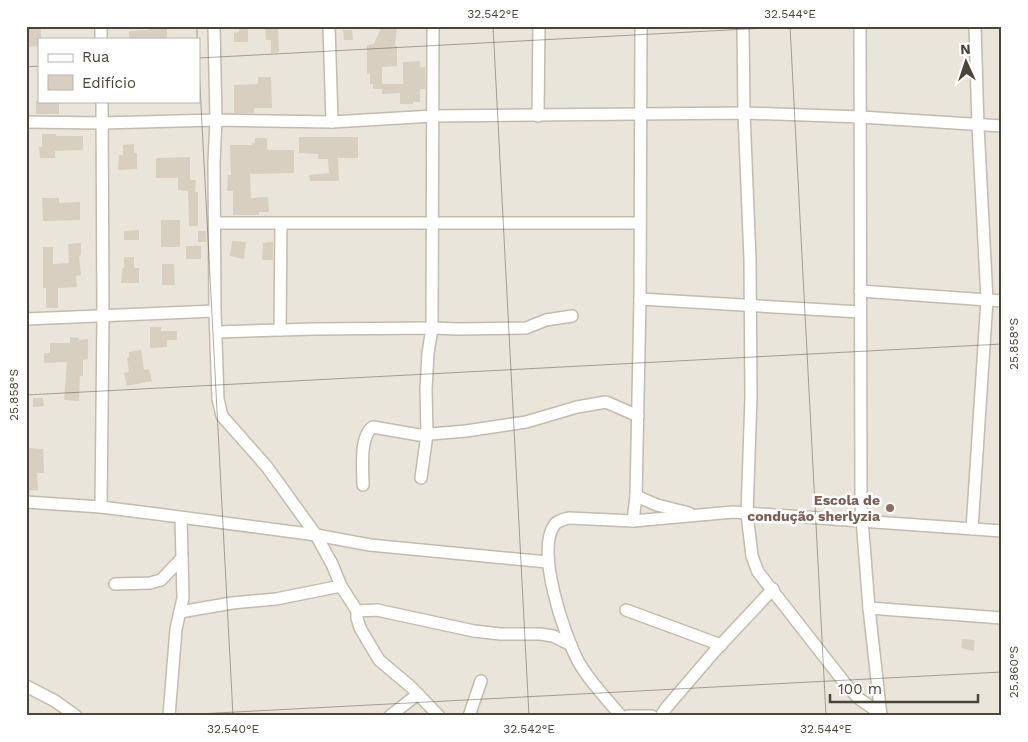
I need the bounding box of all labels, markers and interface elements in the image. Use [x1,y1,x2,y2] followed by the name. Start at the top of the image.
[467,7,519,21] text: 32.542°E
[764,7,816,21] text: 32.544°E
[38,38,200,102] legend
[940,38,990,88] north arrow
[960,41,971,57] text: N
[82,48,110,66] text: Rua
[82,74,136,92] text: Edifício
[1007,318,1021,370] text: 25.858°S
[7,369,21,421] text: 25.858°S
[747,492,881,524] place label: Escola de condução sherlyzia
[884,502,896,514] marker: Escola de condução sherlyzia
[1007,646,1021,698] text: 25.860°S
[830,672,978,704] scale bar
[838,680,882,698] text: 100 m
[207,722,259,736] text: 32.540°E
[503,722,555,736] text: 32.542°E
[800,722,852,736] text: 32.544°E

